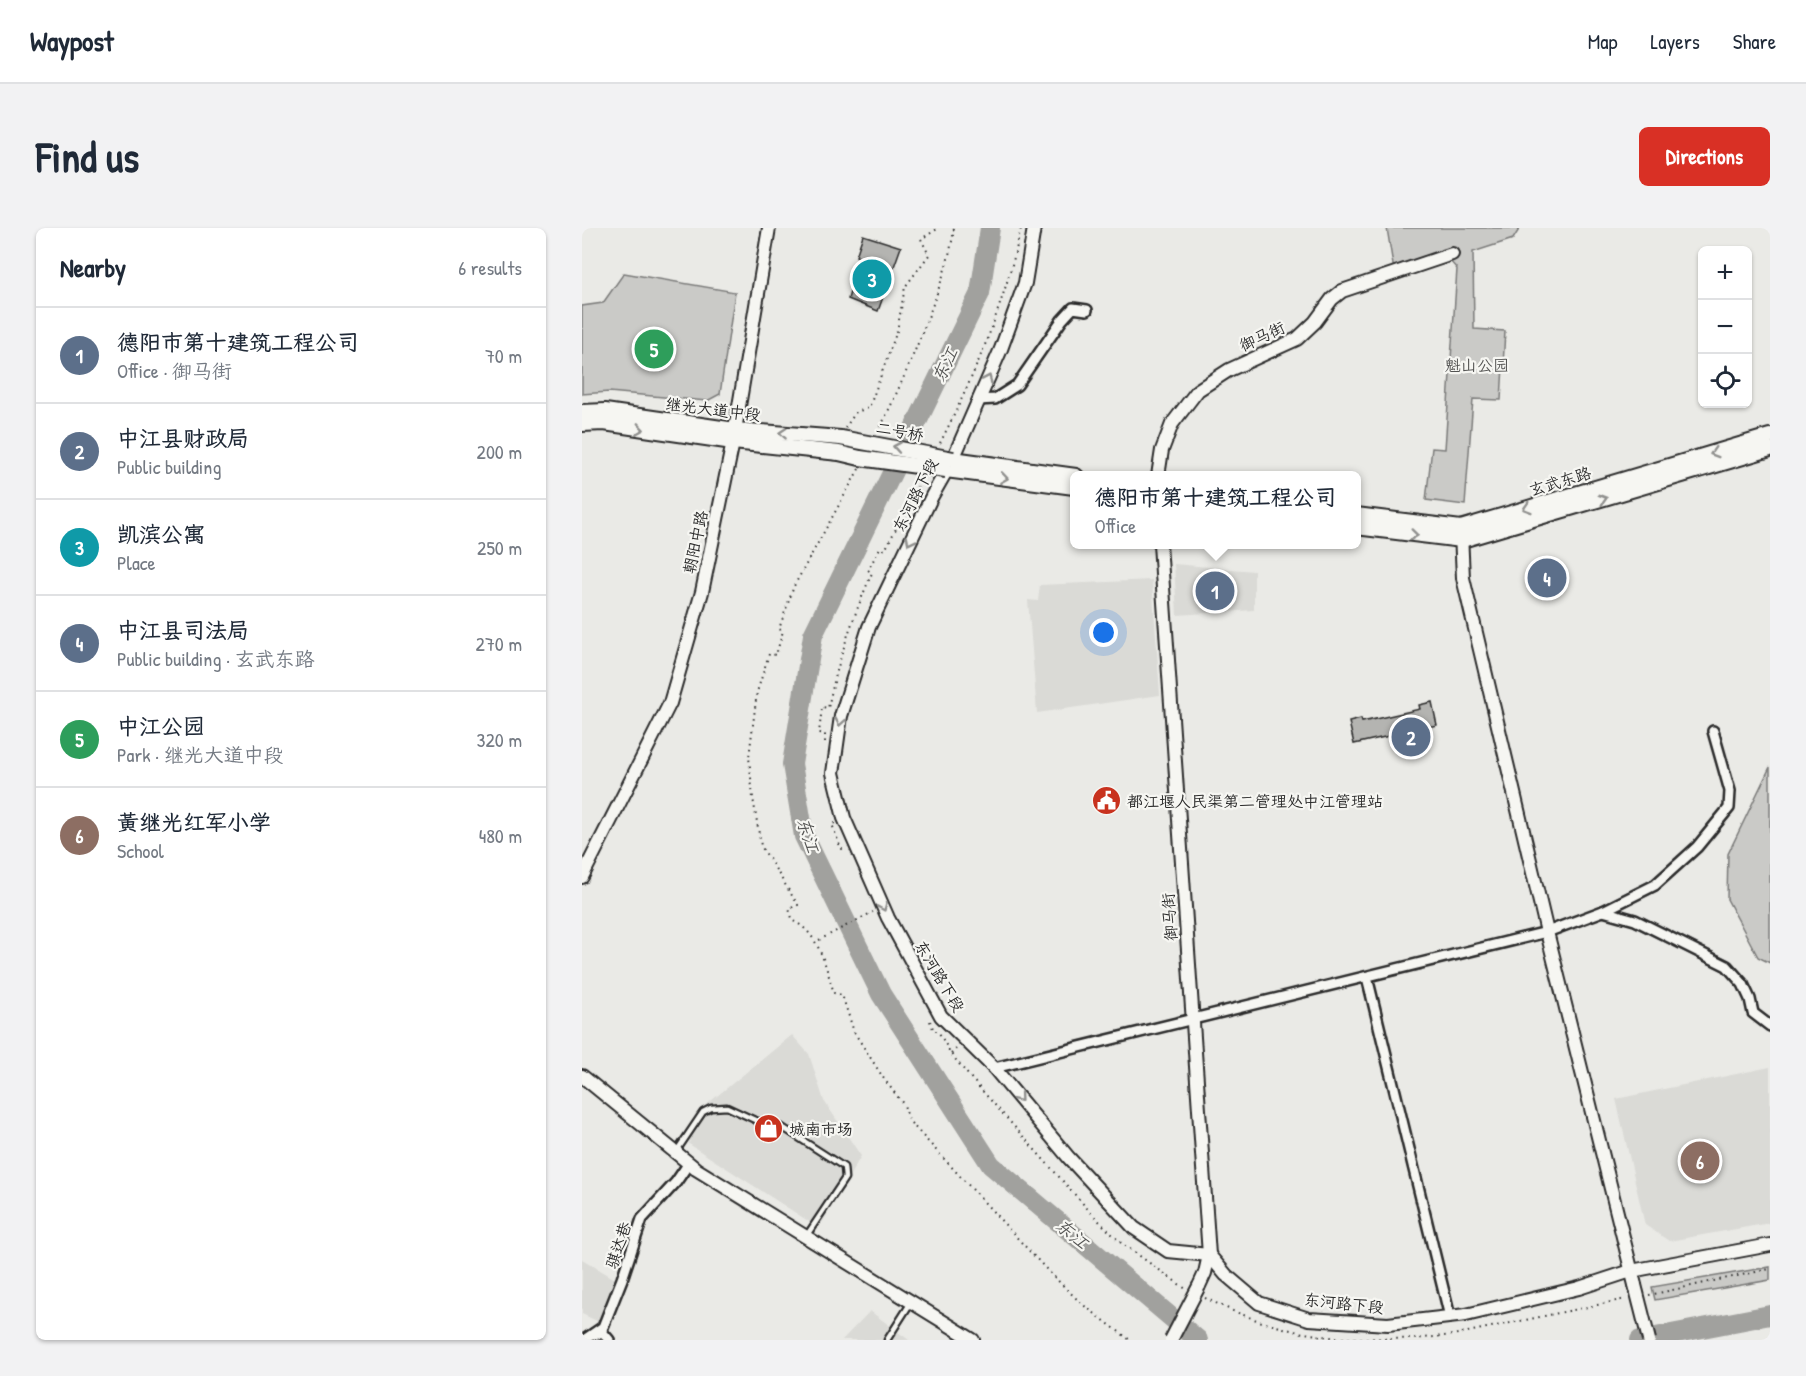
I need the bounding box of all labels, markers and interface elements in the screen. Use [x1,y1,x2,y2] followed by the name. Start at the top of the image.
[30,22,114,60] text: Waypost
[1588,27,1617,56] text: Map
[1650,27,1700,56] text: Layers
[1733,27,1776,56] text: Share
[1639,127,1770,186] button: Directions
[36,128,139,185] text: Find us
[1698,246,1752,408] map controls
[1698,246,1752,300] button: +
[60,250,126,285] text: Nearby
[458,254,522,281] text: 6 results
[852,256,892,302] pin: 3
[1698,300,1752,354] button: −
[1236,316,1288,356] street label: 御马街
[634,326,674,372] pin: 5
[117,327,359,357] text: 德阳市第十建筑工程公司
[76,342,83,369] text: 1
[485,342,522,369] text: 70 m
[925,342,964,386] water label: 东江
[1445,354,1509,376] park label: 魁山公园
[1698,354,1752,408] button: locate
[117,357,232,384] text: Office · 御马街
[980,374,992,385] one-way arrow
[664,392,762,426] street label: 继光大道中段
[874,416,926,446] street label: 二号桥
[635,422,645,434] one-way arrow
[117,423,249,453] text: 中江县财政局
[778,427,787,440] one-way arrow
[75,438,84,465] text: 2
[477,438,522,465] text: 200 m
[892,442,902,454] one-way arrow
[1709,446,1720,458] one-way arrow
[117,453,221,480] text: Public building
[887,454,943,536] street label: 东河路下段
[1526,461,1594,501] street label: 玄武东路
[999,471,1009,483] one-way arrow
[1070,471,1361,549] popup
[1094,482,1337,512] text: 德阳市第十建筑工程公司
[1597,494,1608,506] one-way arrow
[1522,501,1533,513] one-way arrow
[678,508,712,576] street label: 朝阳中路
[1094,512,1136,539] text: Office
[117,519,205,549] text: 凯滨公寓
[1409,528,1419,541] one-way arrow
[75,534,84,561] text: 3
[477,534,522,561] text: 250 m
[906,535,918,546] one-way arrow
[117,549,156,576] text: Place
[1528,556,1566,600] pin: 4
[1196,568,1234,614] pin: 1
[117,615,249,645] text: 中江县司法局
[1089,618,1118,647] your location
[76,630,83,657] text: 4
[476,630,522,657] text: 270 m
[117,645,314,672] text: Public building · 玄武东路
[117,711,205,741] text: 中江公园
[1392,714,1430,760] pin: 2
[835,718,847,727] one-way arrow
[75,726,84,753] text: 5
[477,726,522,753] text: 320 m
[117,741,284,768] text: Park · 继光大道中段
[1090,785,1122,817] public building icon: 都江堰人民渠第二管理处中江管理站
[1127,790,1383,812] place label: 都江堰人民渠第二管理处中江管理站
[117,807,271,837] text: 黄继光红军小学
[791,814,826,857] water label: 东江
[76,822,83,849] text: 6
[479,822,522,849] text: 480 m
[117,837,164,864] text: School
[1156,892,1182,942] street label: 御马街
[876,901,888,912] one-way arrow
[910,936,970,1016] street label: 东河路下段
[1012,1091,1023,1102] one-way arrow
[752,1113,784,1145] shop icon: 城南市场
[789,1118,853,1140] place label: 城南市场
[1680,1138,1720,1184] pin: 6
[1050,1212,1095,1255] water label: 东江
[600,1219,636,1271] street label: 骐达巷
[1303,1288,1385,1318] street label: 东河路下段

